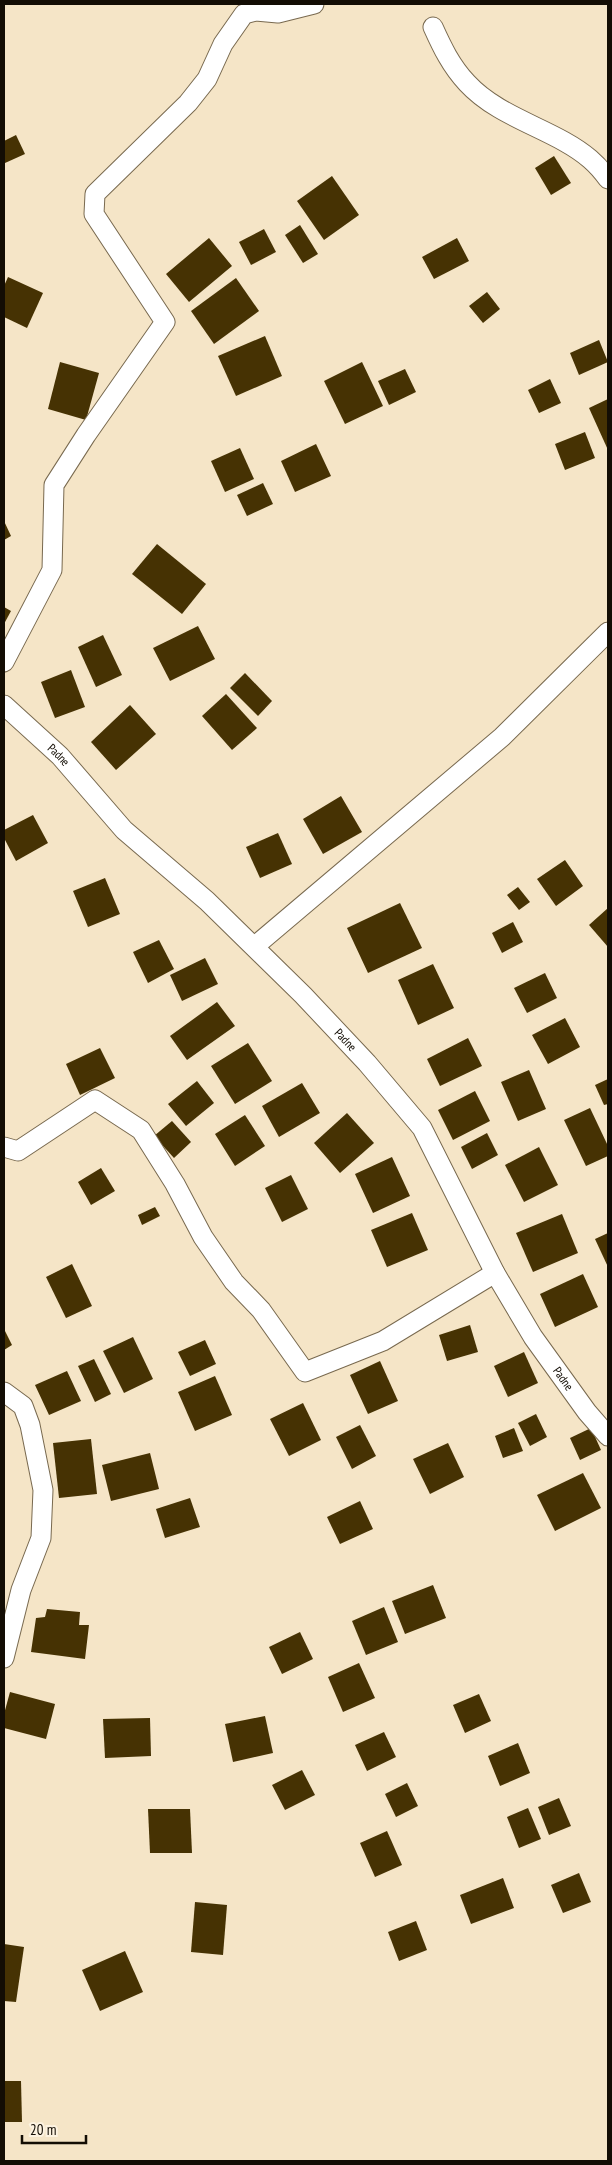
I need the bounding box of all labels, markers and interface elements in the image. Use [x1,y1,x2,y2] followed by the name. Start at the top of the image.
[45,740,73,769] street label: Padne
[332,1025,360,1054] street label: Padne
[550,1364,577,1393] street label: Padne
[22,2112,86,2144] scale bar
[30,2120,56,2139] text: 20 m

